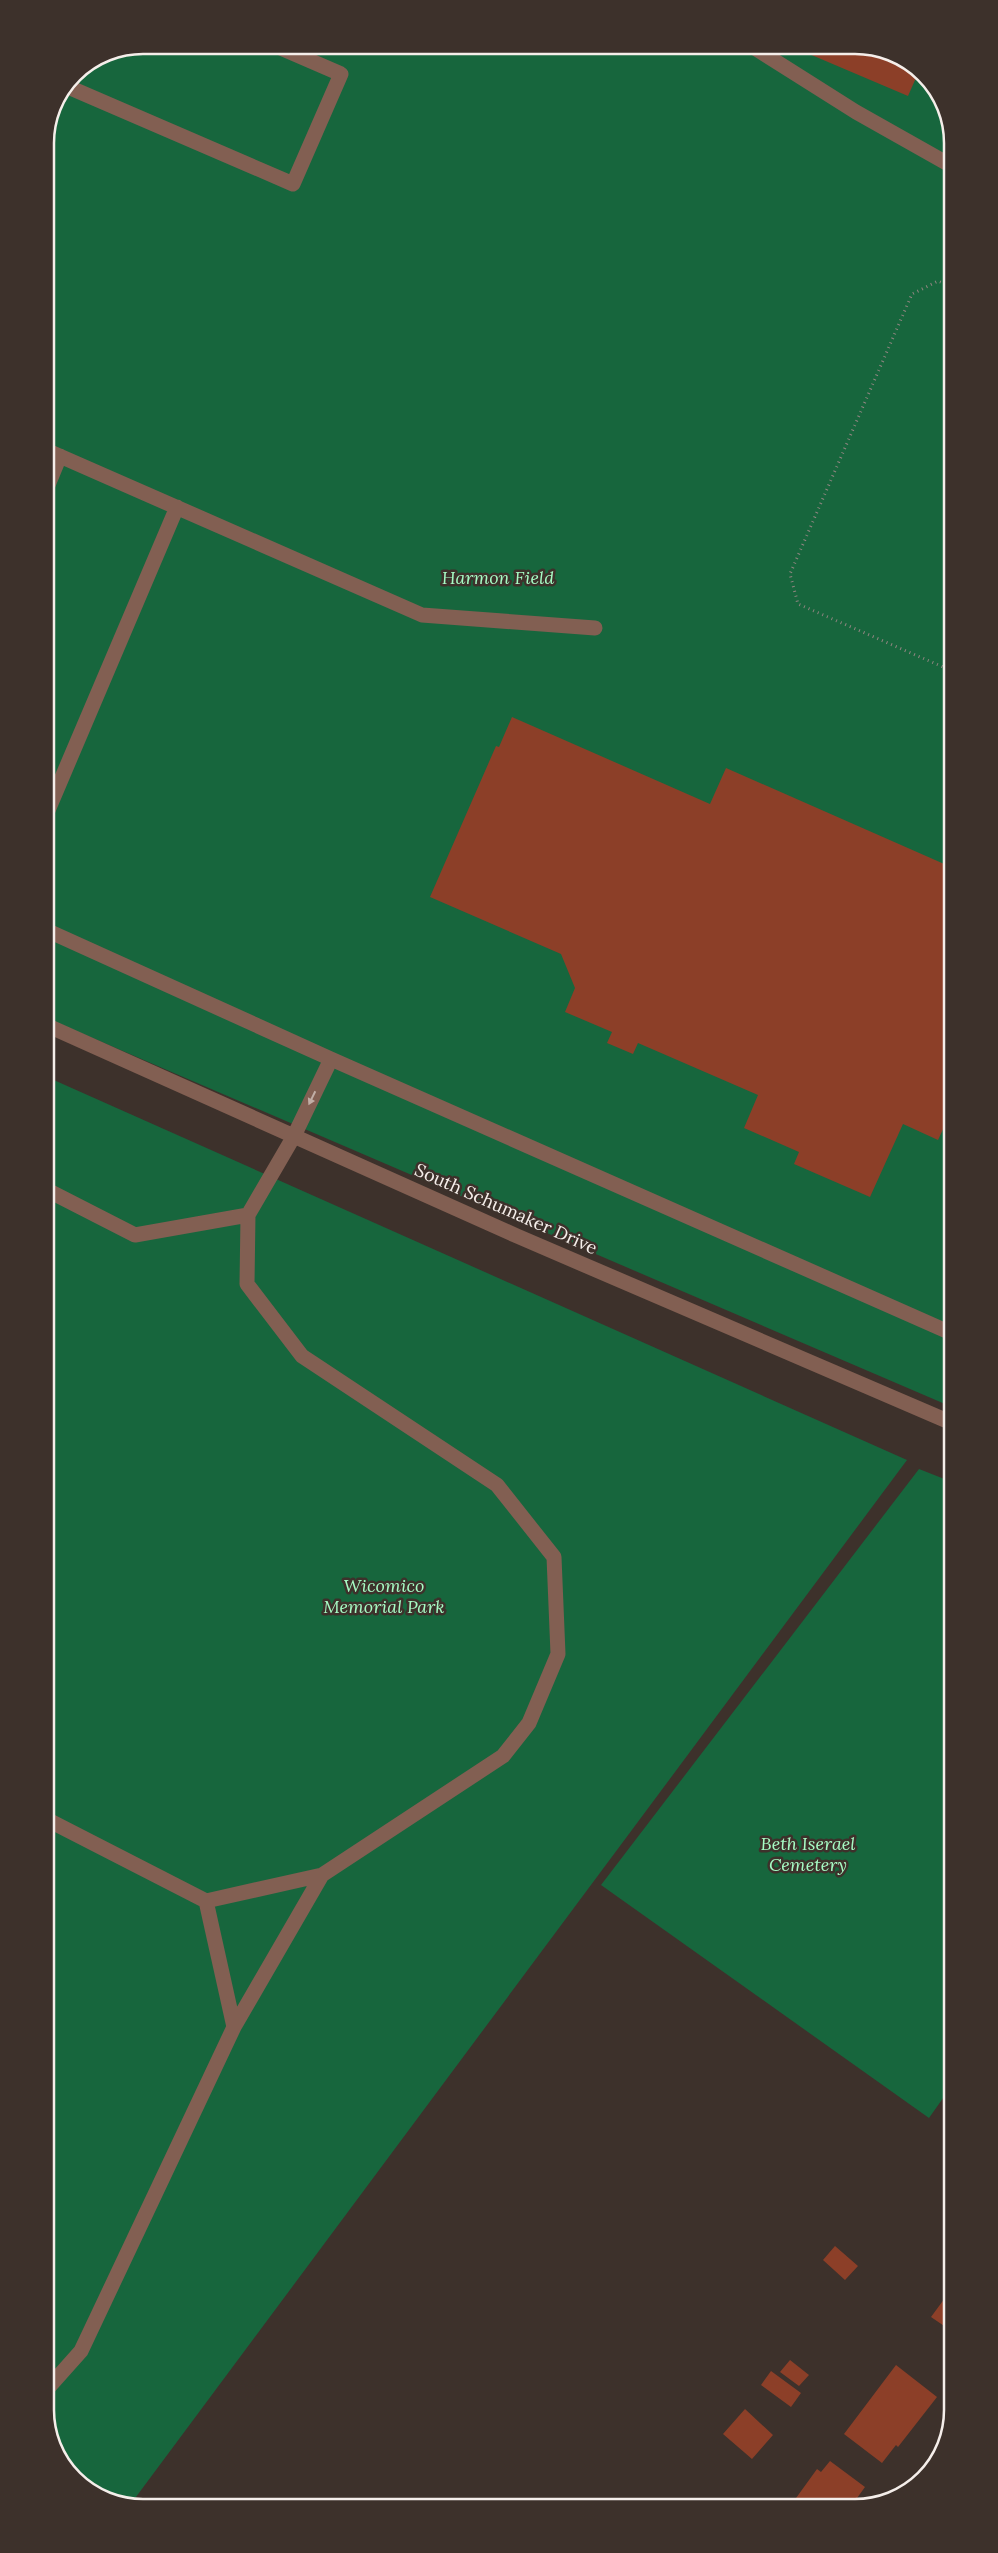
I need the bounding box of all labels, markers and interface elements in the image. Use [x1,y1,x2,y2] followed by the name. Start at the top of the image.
[442,566,554,589] park label: Harmon Field
[308,1090,317,1105] one-way arrow
[411,1158,601,1259] street label: South Schumaker Drive
[323,1574,445,1618] park label: Wicomico Memorial Park
[761,1832,855,1876] park label: Beth Iserael Cemetery

